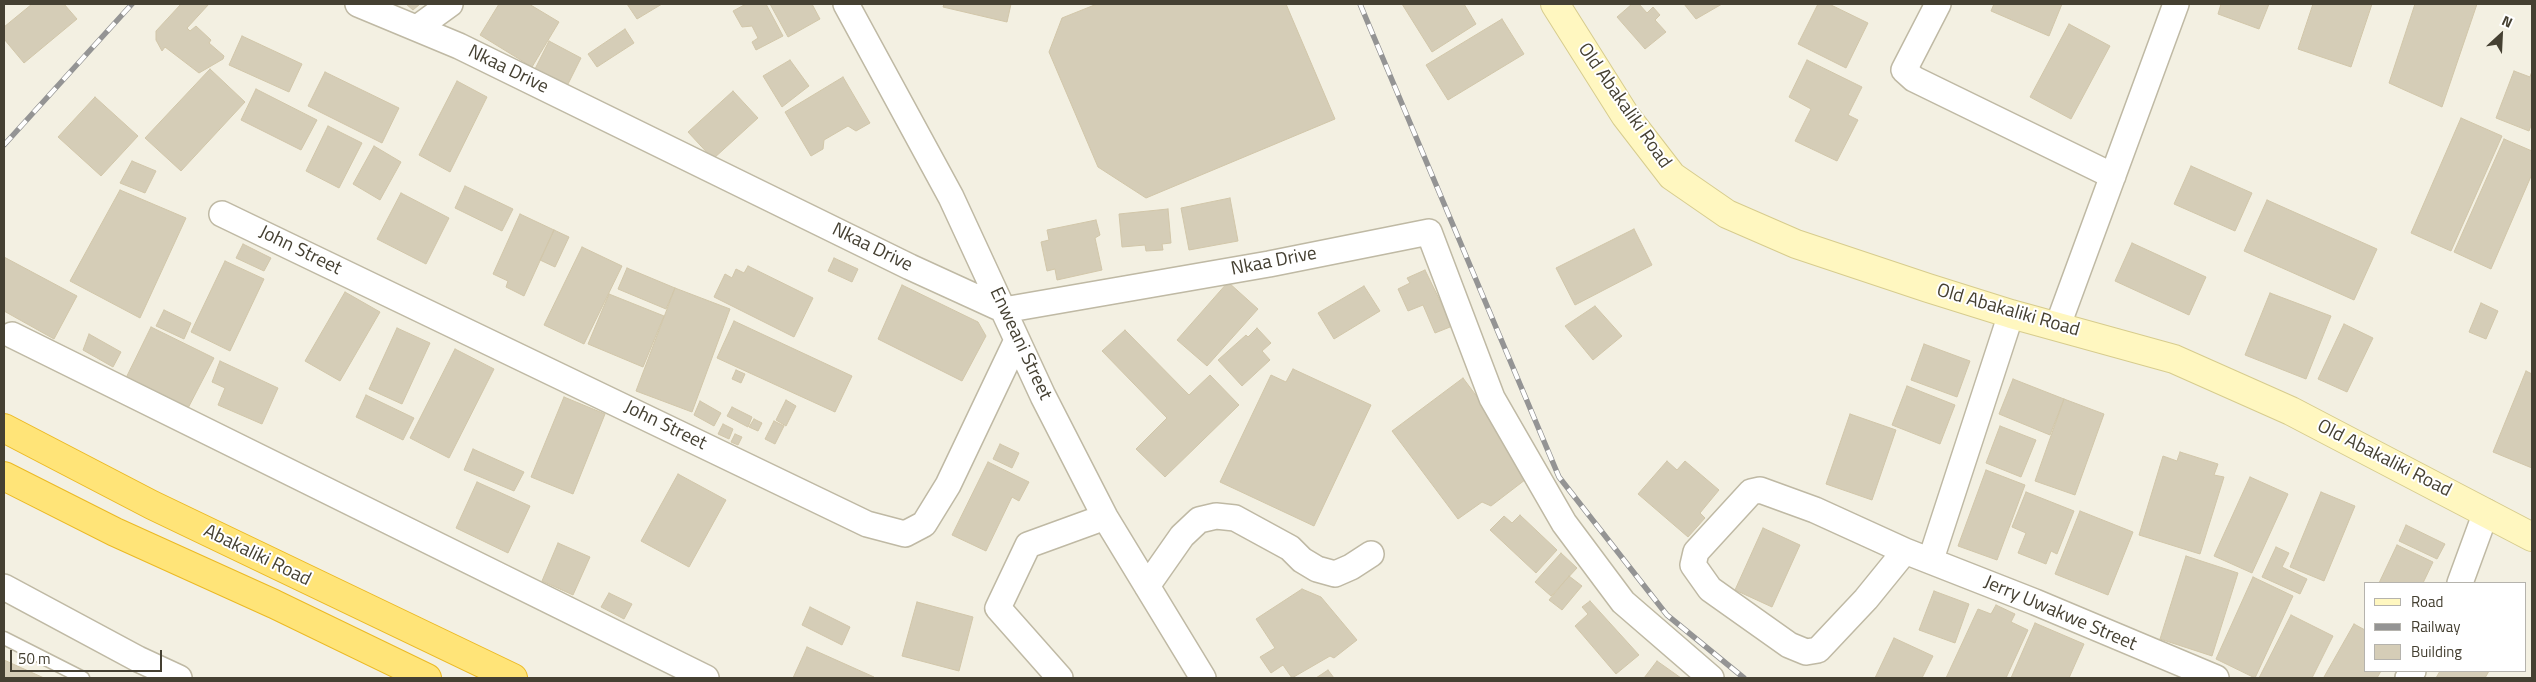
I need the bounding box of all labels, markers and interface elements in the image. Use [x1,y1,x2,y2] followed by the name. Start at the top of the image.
[2499,9,2516,33] text: N
[2476,10,2526,60] north arrow
[1572,39,1676,173] street label: Old Abakaliki Road
[464,41,552,99] street label: Nkaa Drive
[828,219,916,277] street label: Nkaa Drive
[255,221,345,281] street label: John Street
[1229,243,1319,281] street label: Nkaa Drive
[1934,280,2082,342] street label: Old Abakaliki Road
[984,284,1056,404] street label: Enweani Street
[620,396,710,456] street label: John Street
[2313,415,2455,503] street label: Old Abakaliki Road
[200,520,314,592] street label: Abakaliki Road
[1980,571,2140,657] street label: Jerry Uwakwe Street
[2364,582,2526,672] legend
[2411,590,2443,613] text: Road
[2411,615,2461,638] text: Railway
[12,640,165,672] scale bar
[2411,640,2462,663] text: Building
[18,647,51,670] text: 50 m

